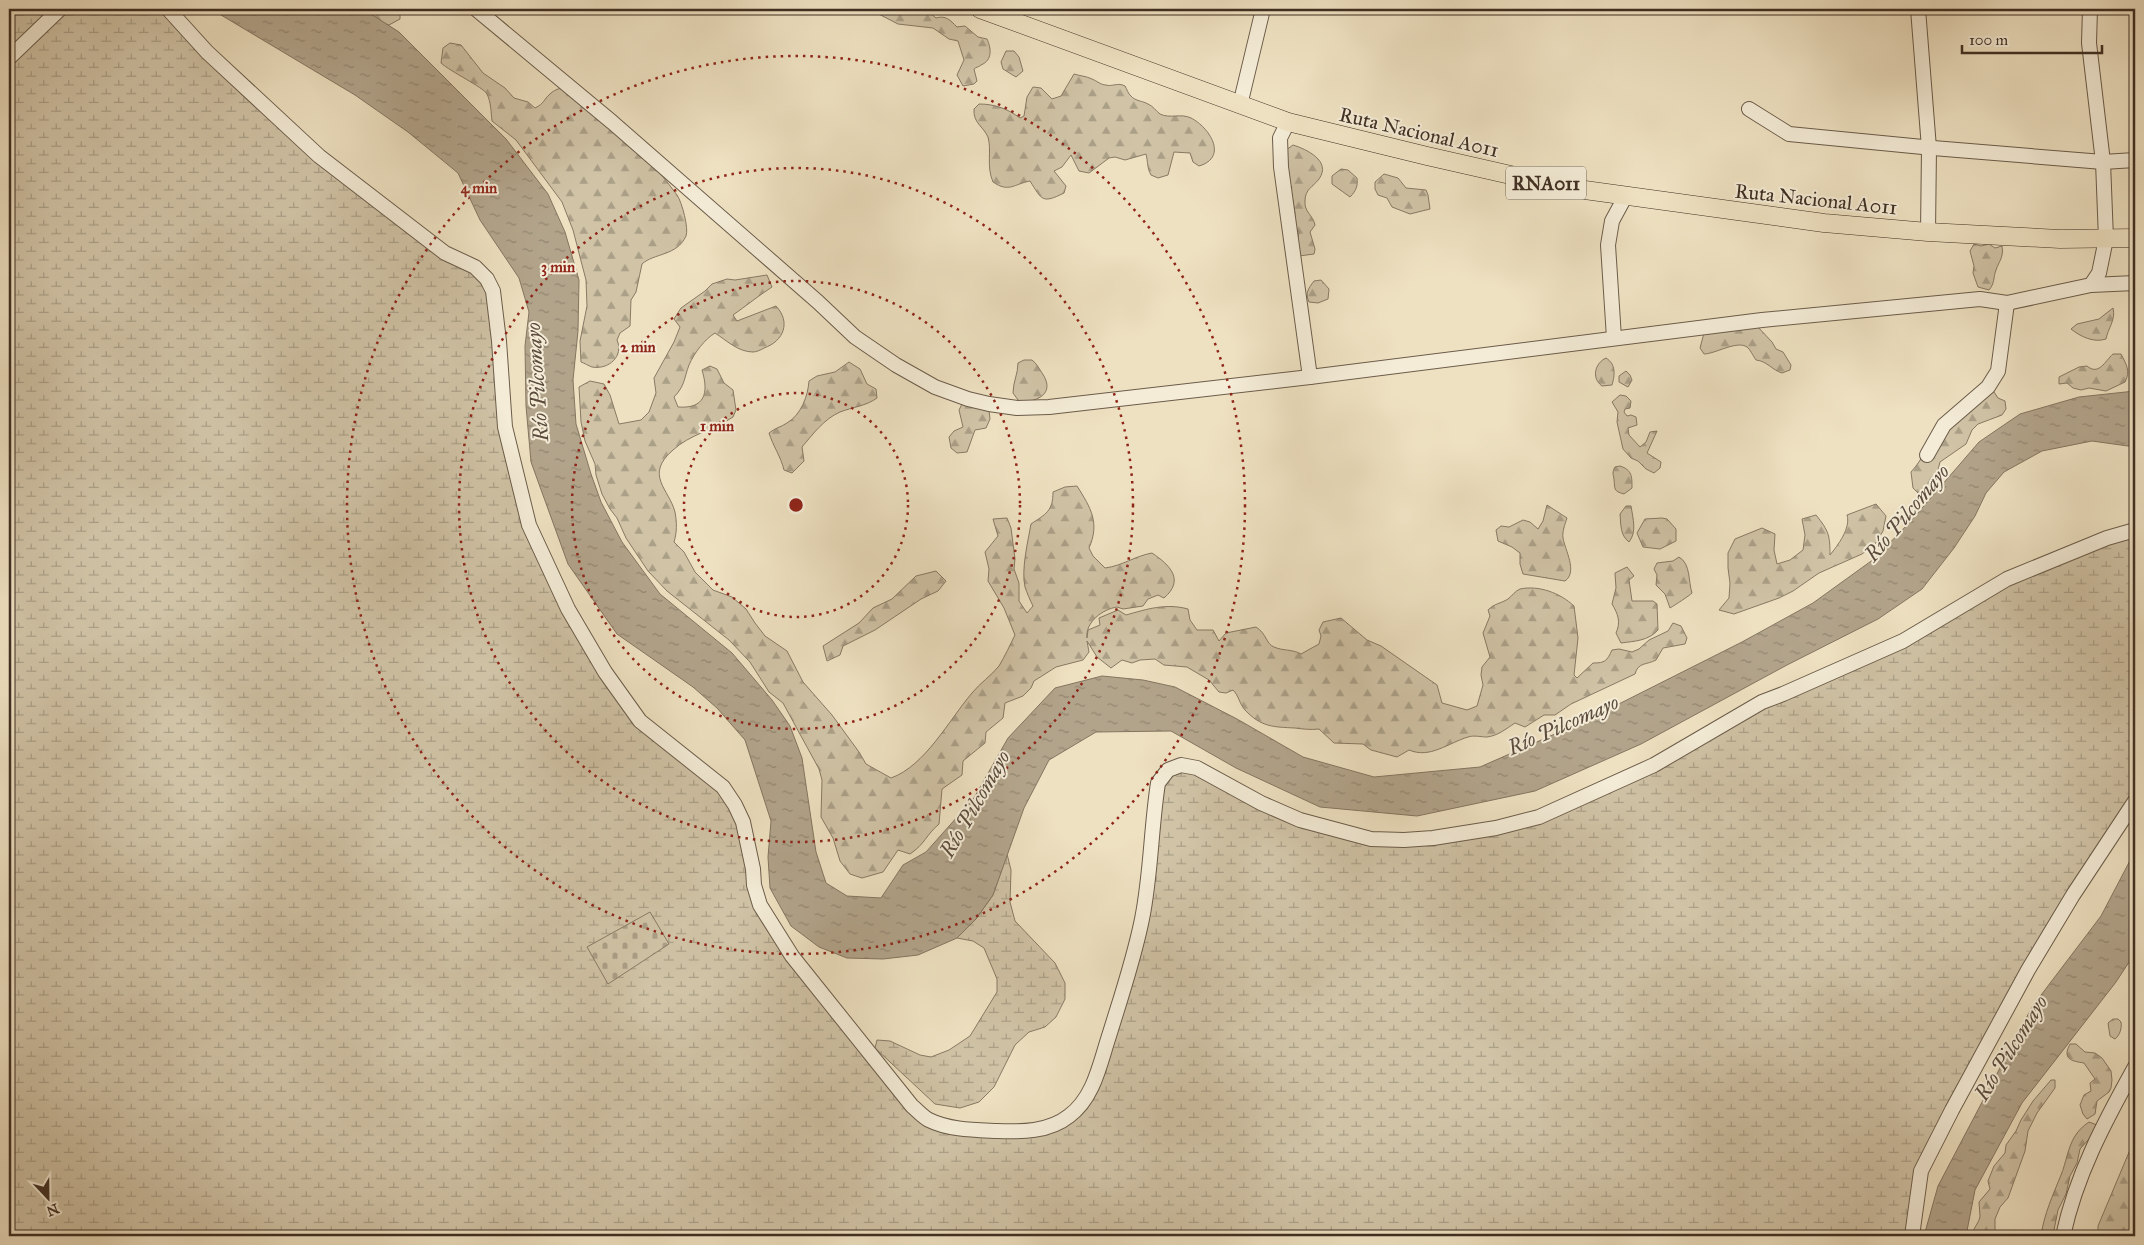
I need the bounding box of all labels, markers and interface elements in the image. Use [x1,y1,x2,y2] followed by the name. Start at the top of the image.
[1962,22,2102,54] scale bar
[1969,31,2009,49] text: 100 m
[1337,102,1501,162] street label: Ruta Nacional A011
[1506,167,1586,200] road number: RNA011
[461,179,498,198] text: 4 min
[1734,179,1898,219] street label: Ruta Nacional A011
[541,258,576,277] text: 3 min
[520,322,554,443] water label: Río Pilcomayo
[620,338,657,356] text: 2 min
[700,417,735,435] text: 1 min
[1858,459,1955,568] water label: Río Pilcomayo
[787,496,805,514] centre of rings
[1502,689,1623,761] water label: Río Pilcomayo
[933,746,1016,863] water label: Río Pilcomayo
[1968,991,2054,1106] water label: Río Pilcomayo
[22,1172,72,1222] north arrow
[44,1199,61,1220] text: N

